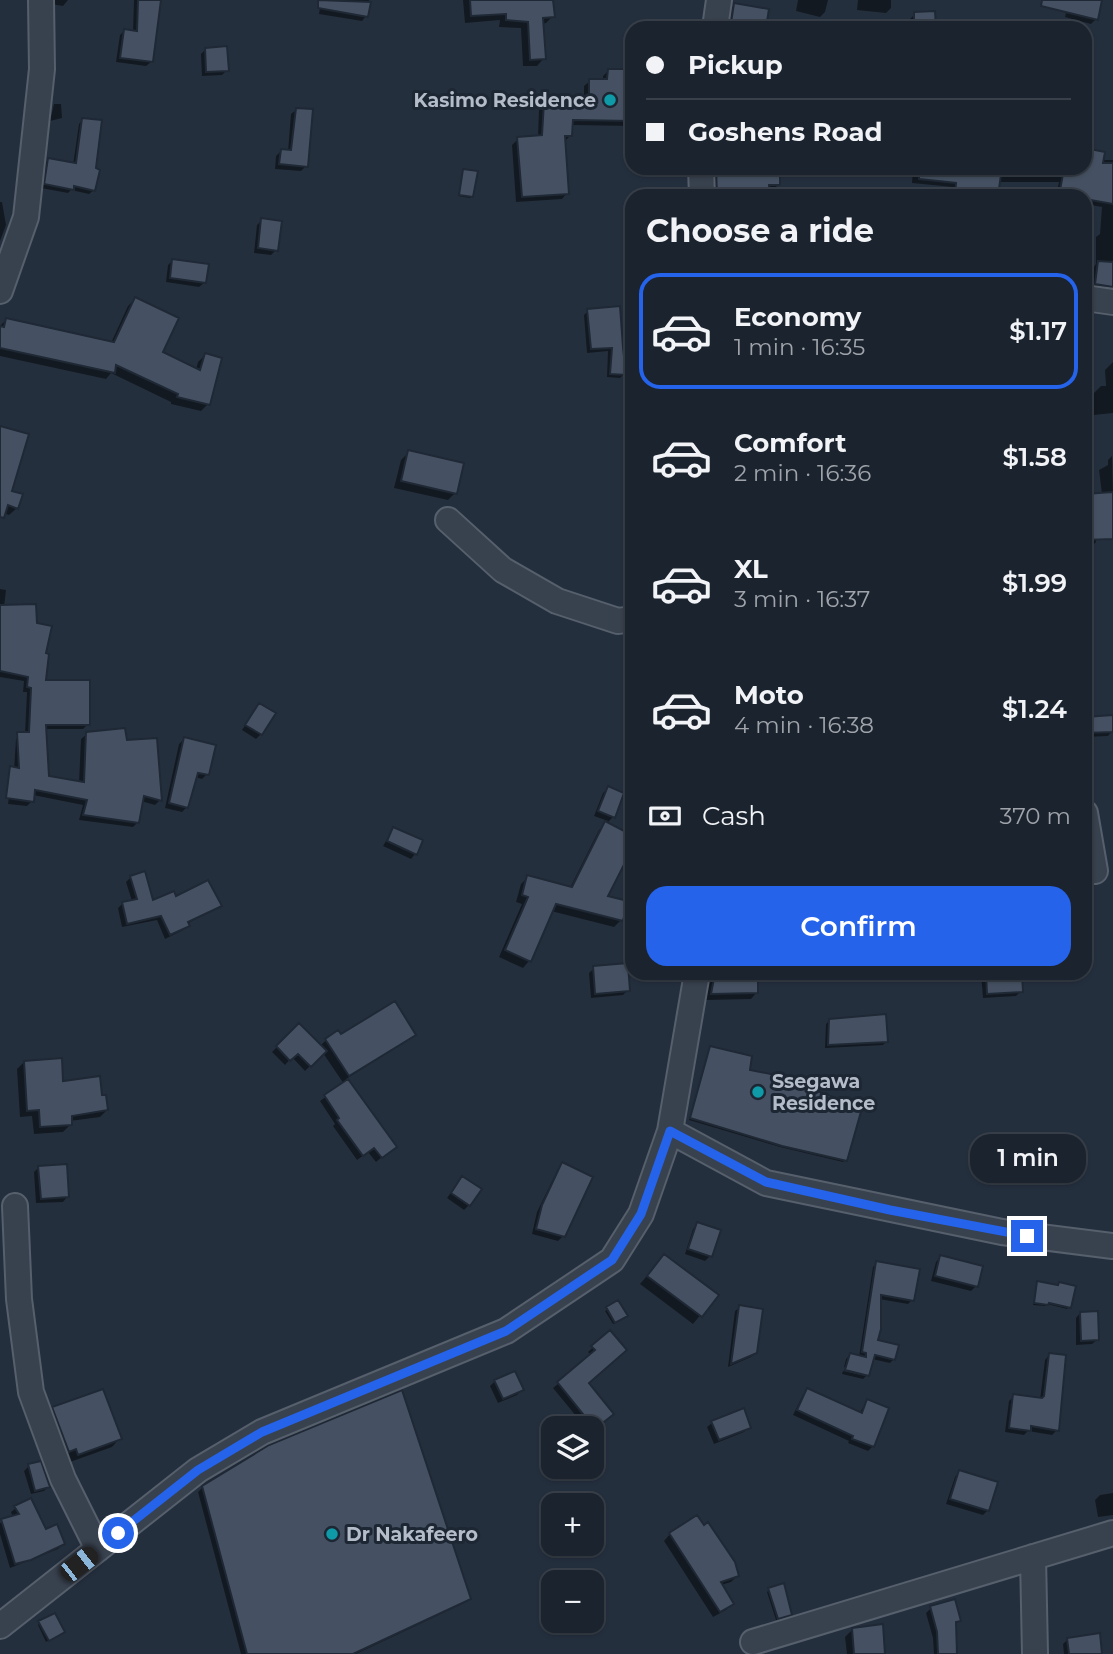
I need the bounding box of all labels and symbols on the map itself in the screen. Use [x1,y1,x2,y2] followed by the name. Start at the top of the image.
[414,89,596,112] place label: Kasimo Residence
[602,92,618,108] marker: Kasimo Residence
[772,1070,875,1115] place label: Ssegawa Residence
[750,1084,766,1100] marker: Ssegawa Residence
[969,1134,1085,1184] callout: 1 min
[1011,1220,1043,1252] route end
[102,1517,134,1549] route start
[346,1523,478,1546] place label: Dr Nakafeero
[324,1526,340,1542] marker: Dr Nakafeero
[56,1543,103,1585] car

